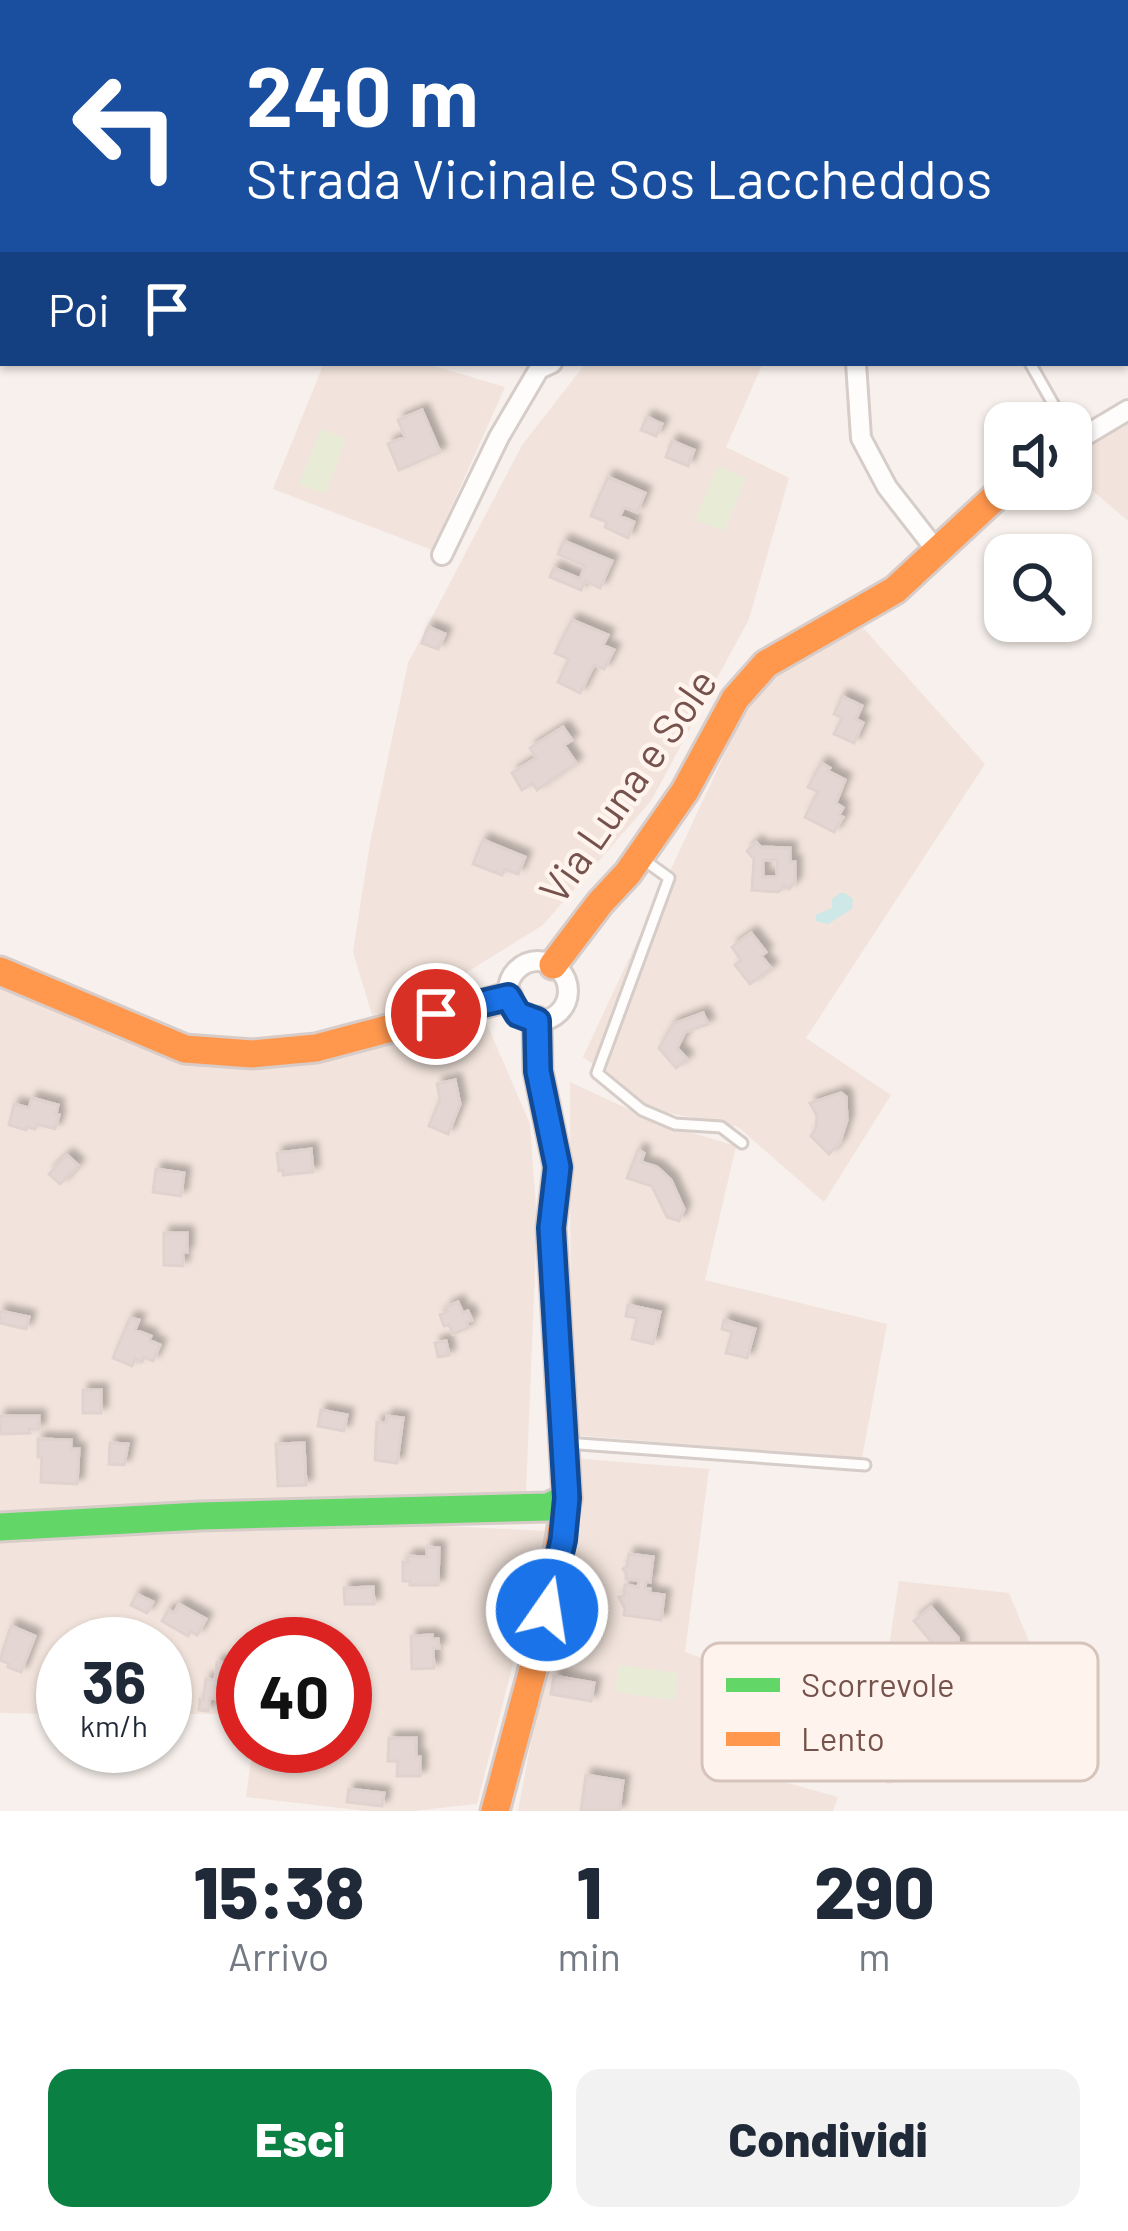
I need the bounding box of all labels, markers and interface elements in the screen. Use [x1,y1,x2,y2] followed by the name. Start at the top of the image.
[246,43,479,144] text: 240 m
[48,48,204,204] icon: left
[246,145,992,210] text: Strada Vicinale Sos Laccheddos
[134,276,200,342] icon: arrive
[48,282,110,336] text: Poi
[984,402,1092,642] map controls
[984,402,1092,510] button: sound
[984,534,1092,642] button: search
[527,658,726,912] street label: Via Luna e Sole
[385,963,487,1065] pin
[403,981,469,1047] icon: arrive
[484,1547,610,1673] position arrow
[216,1617,372,1773] speed limit sign: 40
[702,1643,1098,1781] legend
[82,1644,146,1716] text: 36
[801,1664,955,1704] text: Scorrevole
[80,1707,148,1743] text: km/h
[801,1718,885,1758] text: Lento
[193,1847,364,1933] text: 15:38
[576,1847,602,1933] text: 1
[814,1847,935,1933] text: 290
[228,1932,329,1979] text: Arrivo
[558,1932,621,1979] text: min
[858,1932,891,1979] text: m
[48,2069,552,2207] button: Esci
[576,2069,1080,2207] button: Condividi

